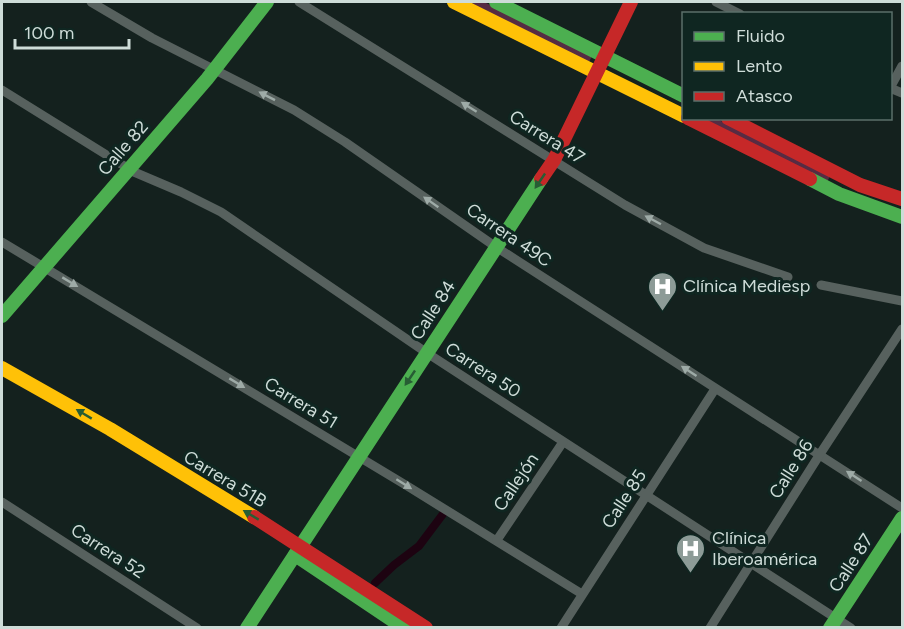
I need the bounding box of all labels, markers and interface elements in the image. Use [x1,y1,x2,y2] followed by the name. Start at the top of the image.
[15,12,129,50] scale bar
[682,12,892,120] legend
[24,22,74,44] text: 100 m
[736,25,785,47] text: Fluido
[736,55,782,77] text: Lento
[736,85,793,107] text: Atasco
[258,92,275,101] one-way arrow
[461,102,477,113] one-way arrow
[505,105,589,169] street label: Carrera 47
[93,116,153,180] street label: Calle 82
[535,172,546,189] one-way arrow
[423,196,439,208] one-way arrow
[462,198,556,272] street label: Carrera 49C
[644,215,661,225] one-way arrow
[646,270,678,312] hospital icon: Clínica Mediesp
[683,275,810,297] place label: Clínica Mediesp
[406,276,460,344] street label: Calle 84
[62,277,78,288] one-way arrow
[441,337,525,403] street label: Carrera 50
[681,366,697,377] one-way arrow
[404,370,416,386] one-way arrow
[260,373,342,433] street label: Carrera 51
[229,378,246,388] one-way arrow
[76,409,92,420] one-way arrow
[764,435,818,503] street label: Calle 86
[180,446,270,512] street label: Carrera 51B
[489,449,543,515] street label: Callejón
[597,465,651,533] street label: Calle 85
[845,470,862,481] one-way arrow
[396,478,412,489] one-way arrow
[243,510,259,521] one-way arrow
[67,519,149,583] street label: Carrera 52
[712,527,817,570] place label: Clínica Iberoamérica
[824,529,878,596] street label: Calle 87
[675,532,707,574] hospital icon: Clínica Iberoamérica

